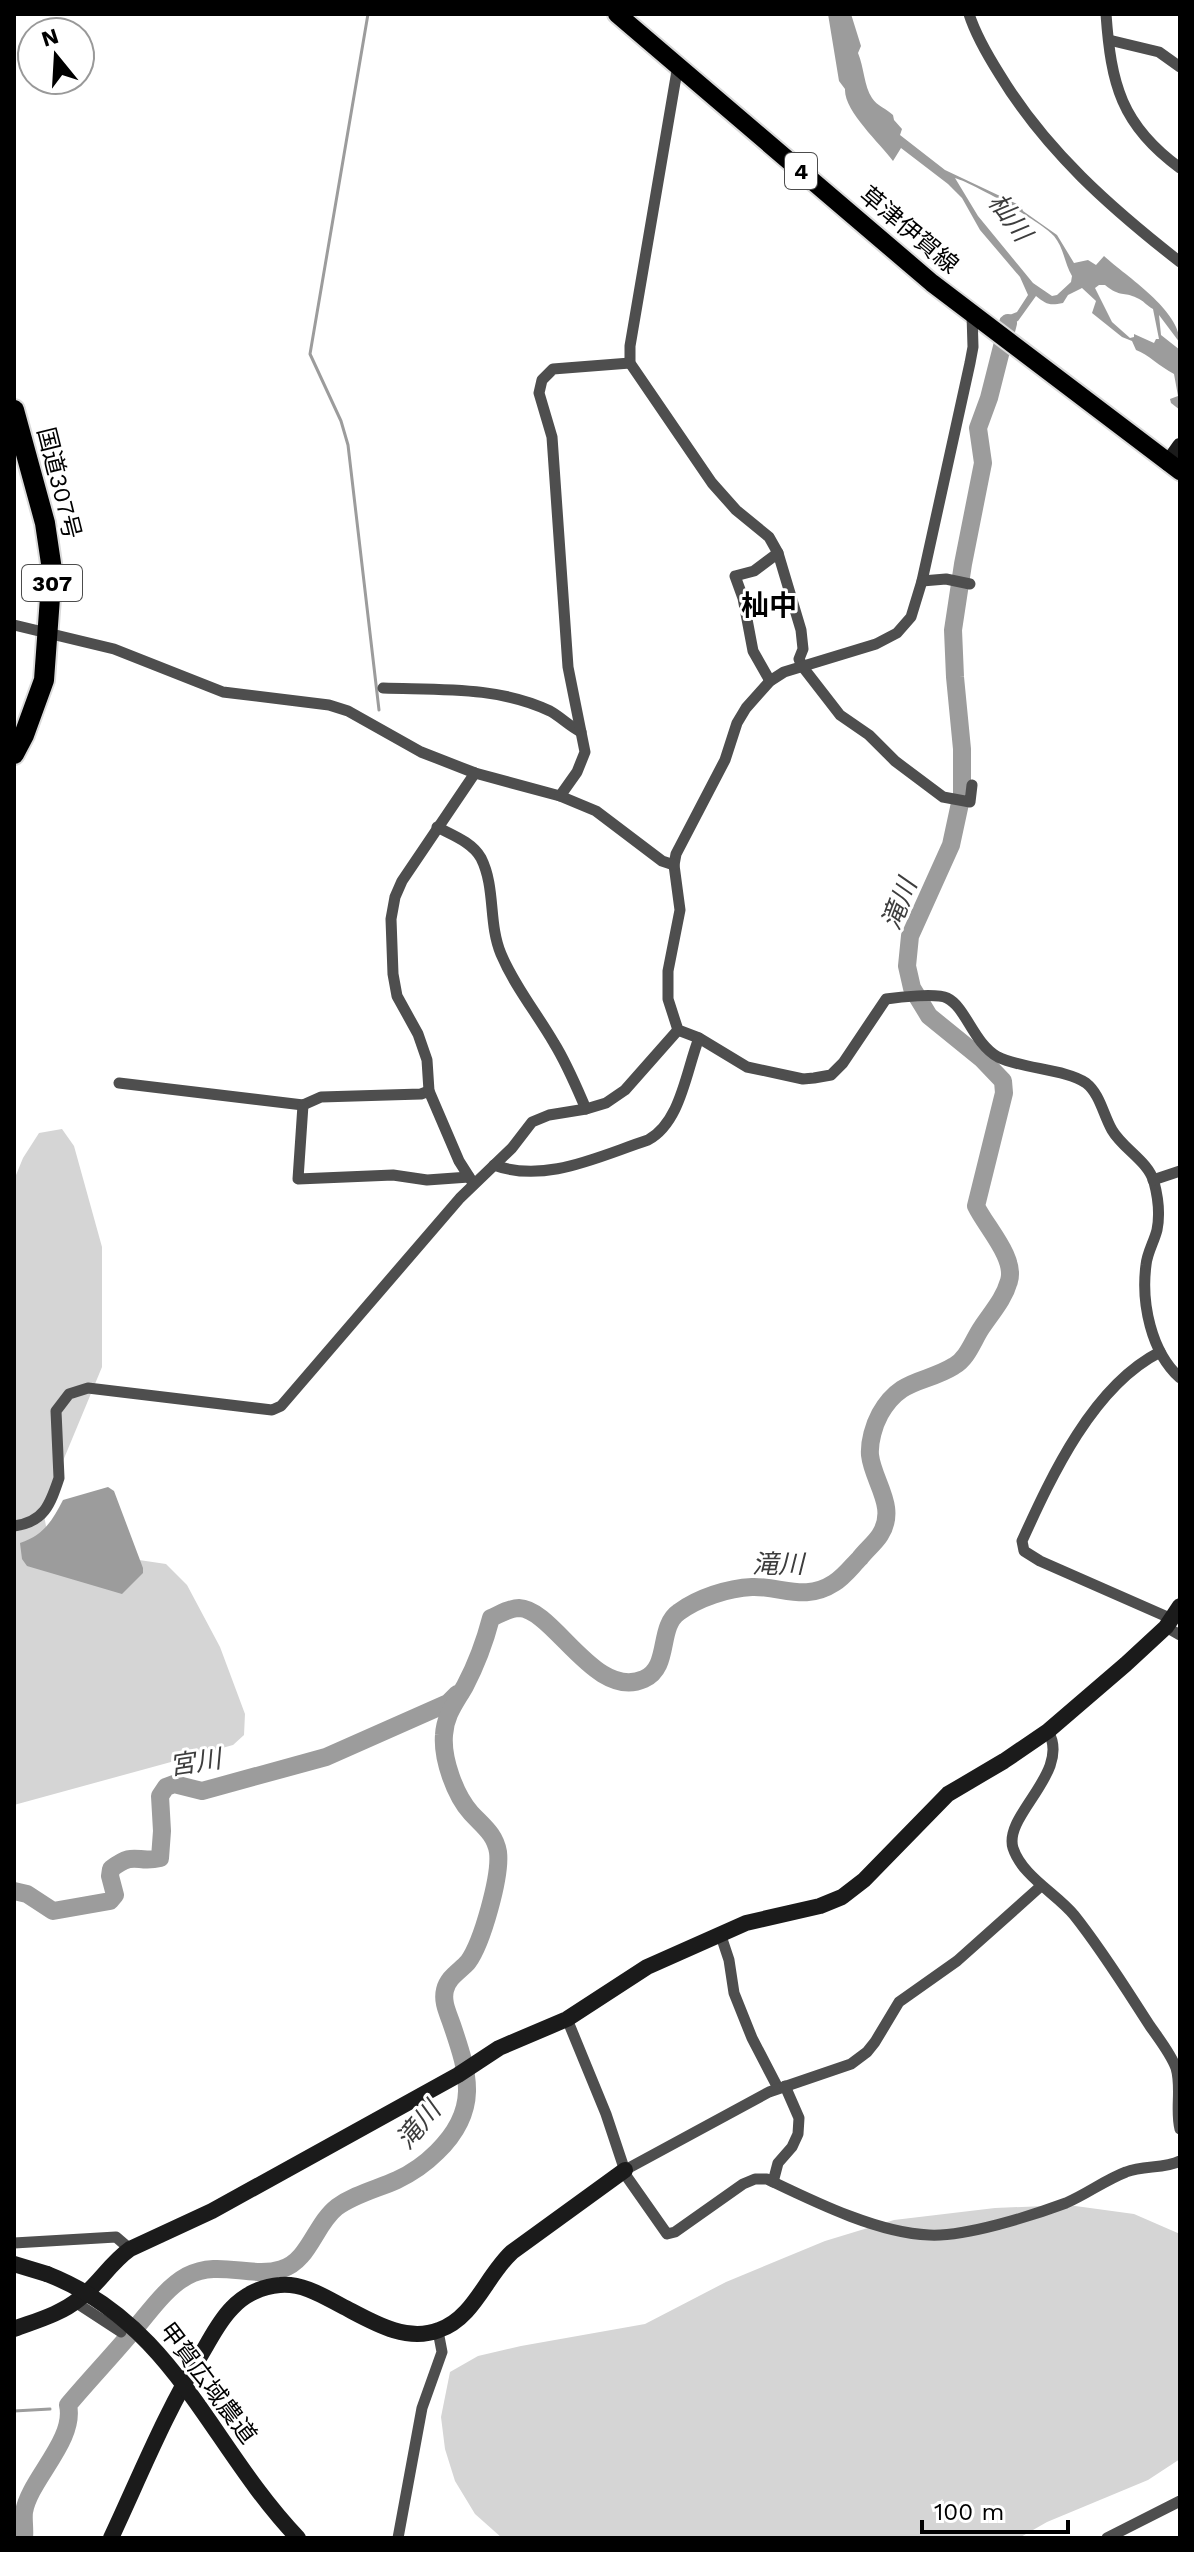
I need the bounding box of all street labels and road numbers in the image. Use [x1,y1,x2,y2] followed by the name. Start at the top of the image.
[785,153,817,189] road number: 4
[854,181,964,279] street label: 草津伊賀線
[32,424,86,542] street label: 国道307号
[22,565,82,601] road number: 307
[153,2317,263,2449] street label: 甲賀広域農道

